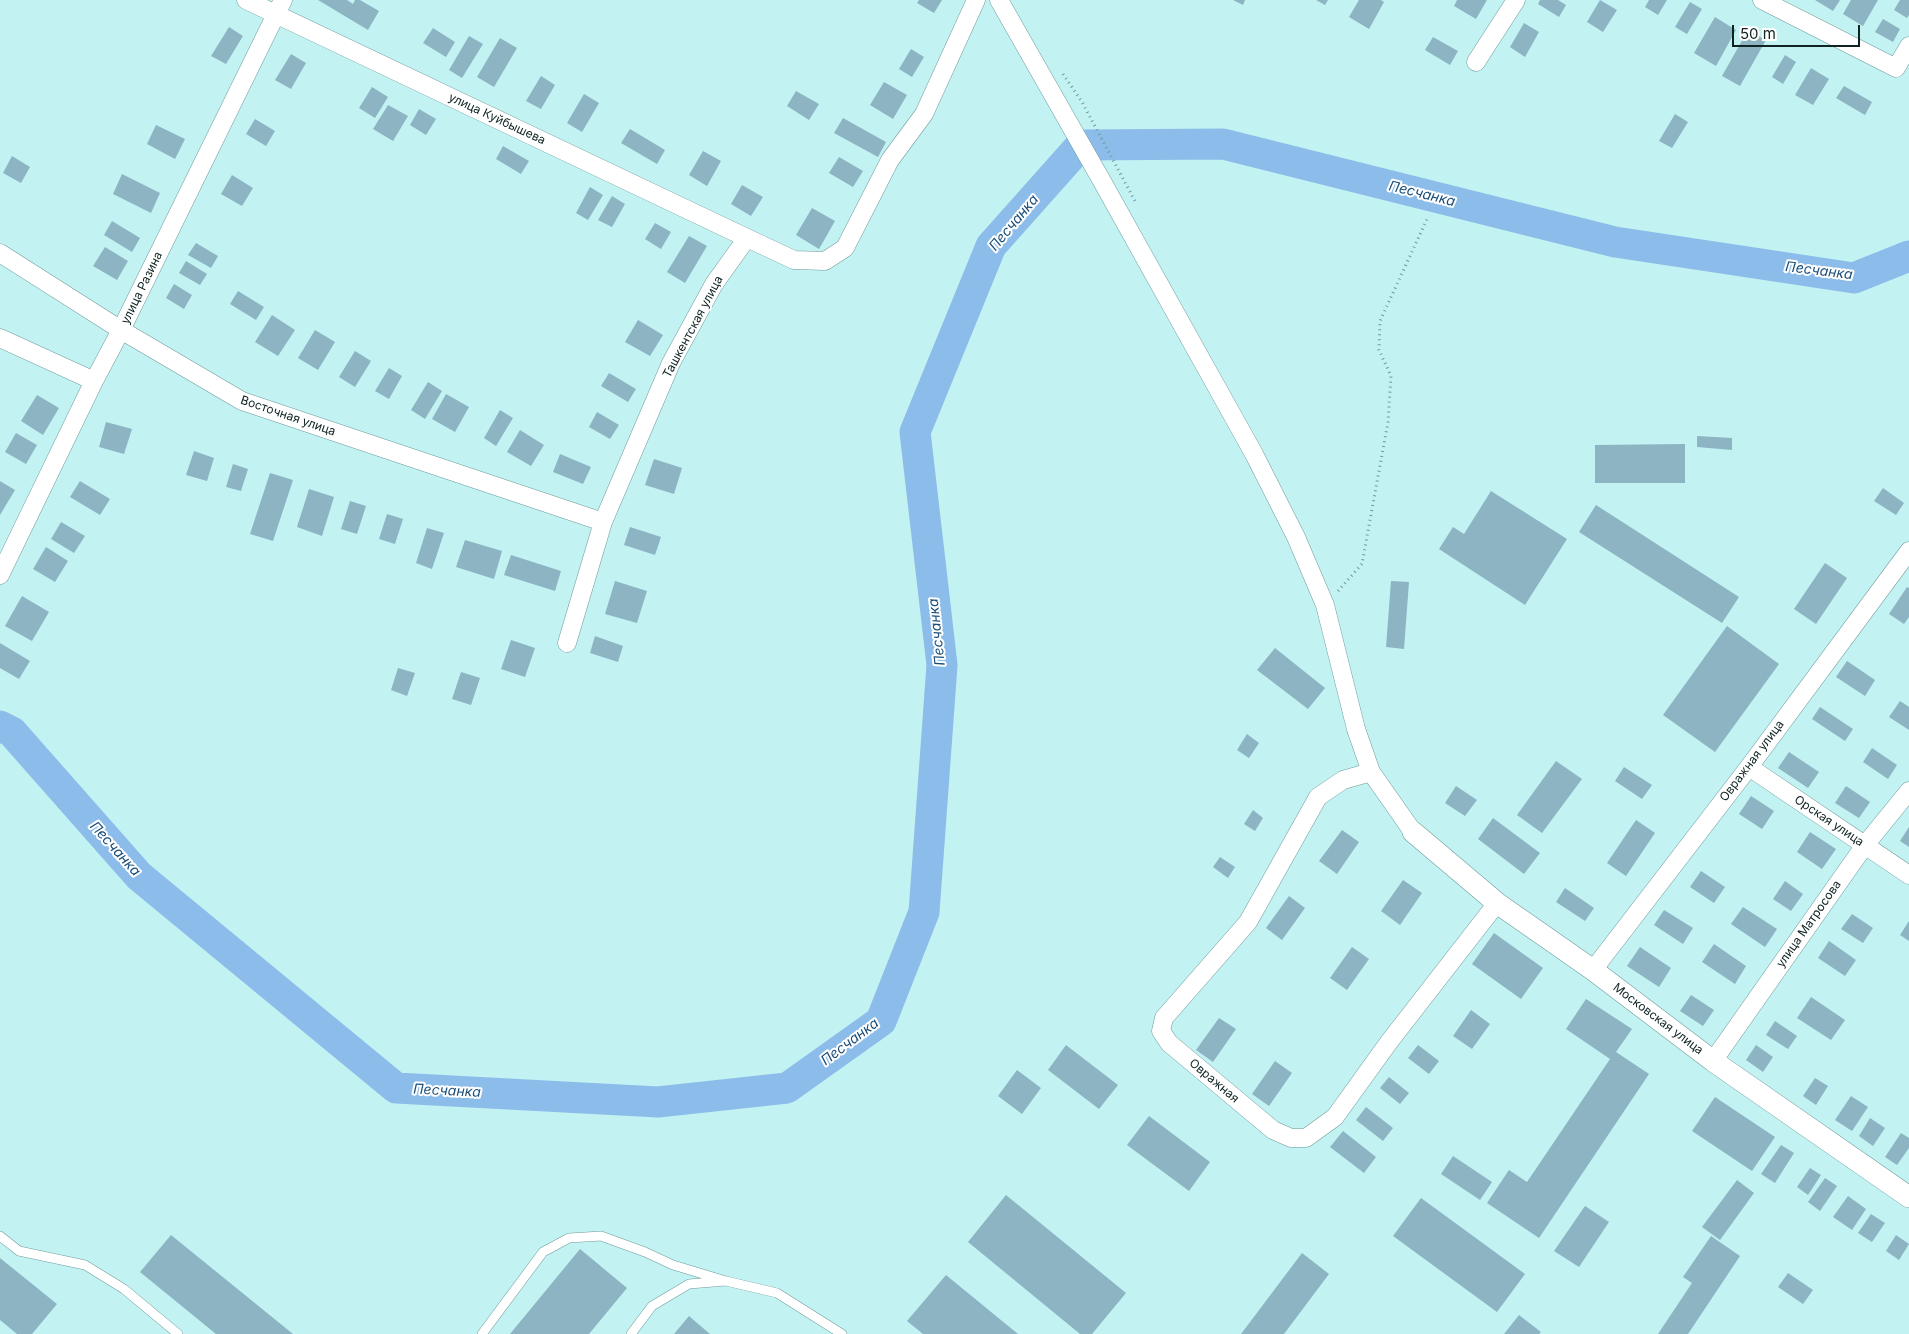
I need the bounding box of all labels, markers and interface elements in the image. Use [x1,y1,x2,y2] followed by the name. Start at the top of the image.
[1734,15,1862,47] scale bar
[1740,24,1776,43] text: 50 m
[446,90,548,148] street label: улица Куйбышева
[1387,178,1457,210] water label: Песчанка
[986,192,1042,254] water label: Песчанка
[118,249,166,327] street label: улица Разина
[1784,259,1854,283] water label: Песчанка
[660,274,726,380] street label: Ташкентская улица
[239,393,337,439] street label: Восточная улица
[925,597,949,667] water label: Песчанка
[1717,718,1787,804] street label: Овражная улица
[1792,792,1866,850] street label: Орская улица
[86,818,144,880] water label: Песчанка
[1774,878,1844,970] street label: улица Матросова
[1610,980,1706,1058] street label: Московская улица
[818,1015,882,1069] water label: Песчанка
[1186,1056,1242,1106] street label: Овражная
[413,1081,481,1101] water label: Песчанка

